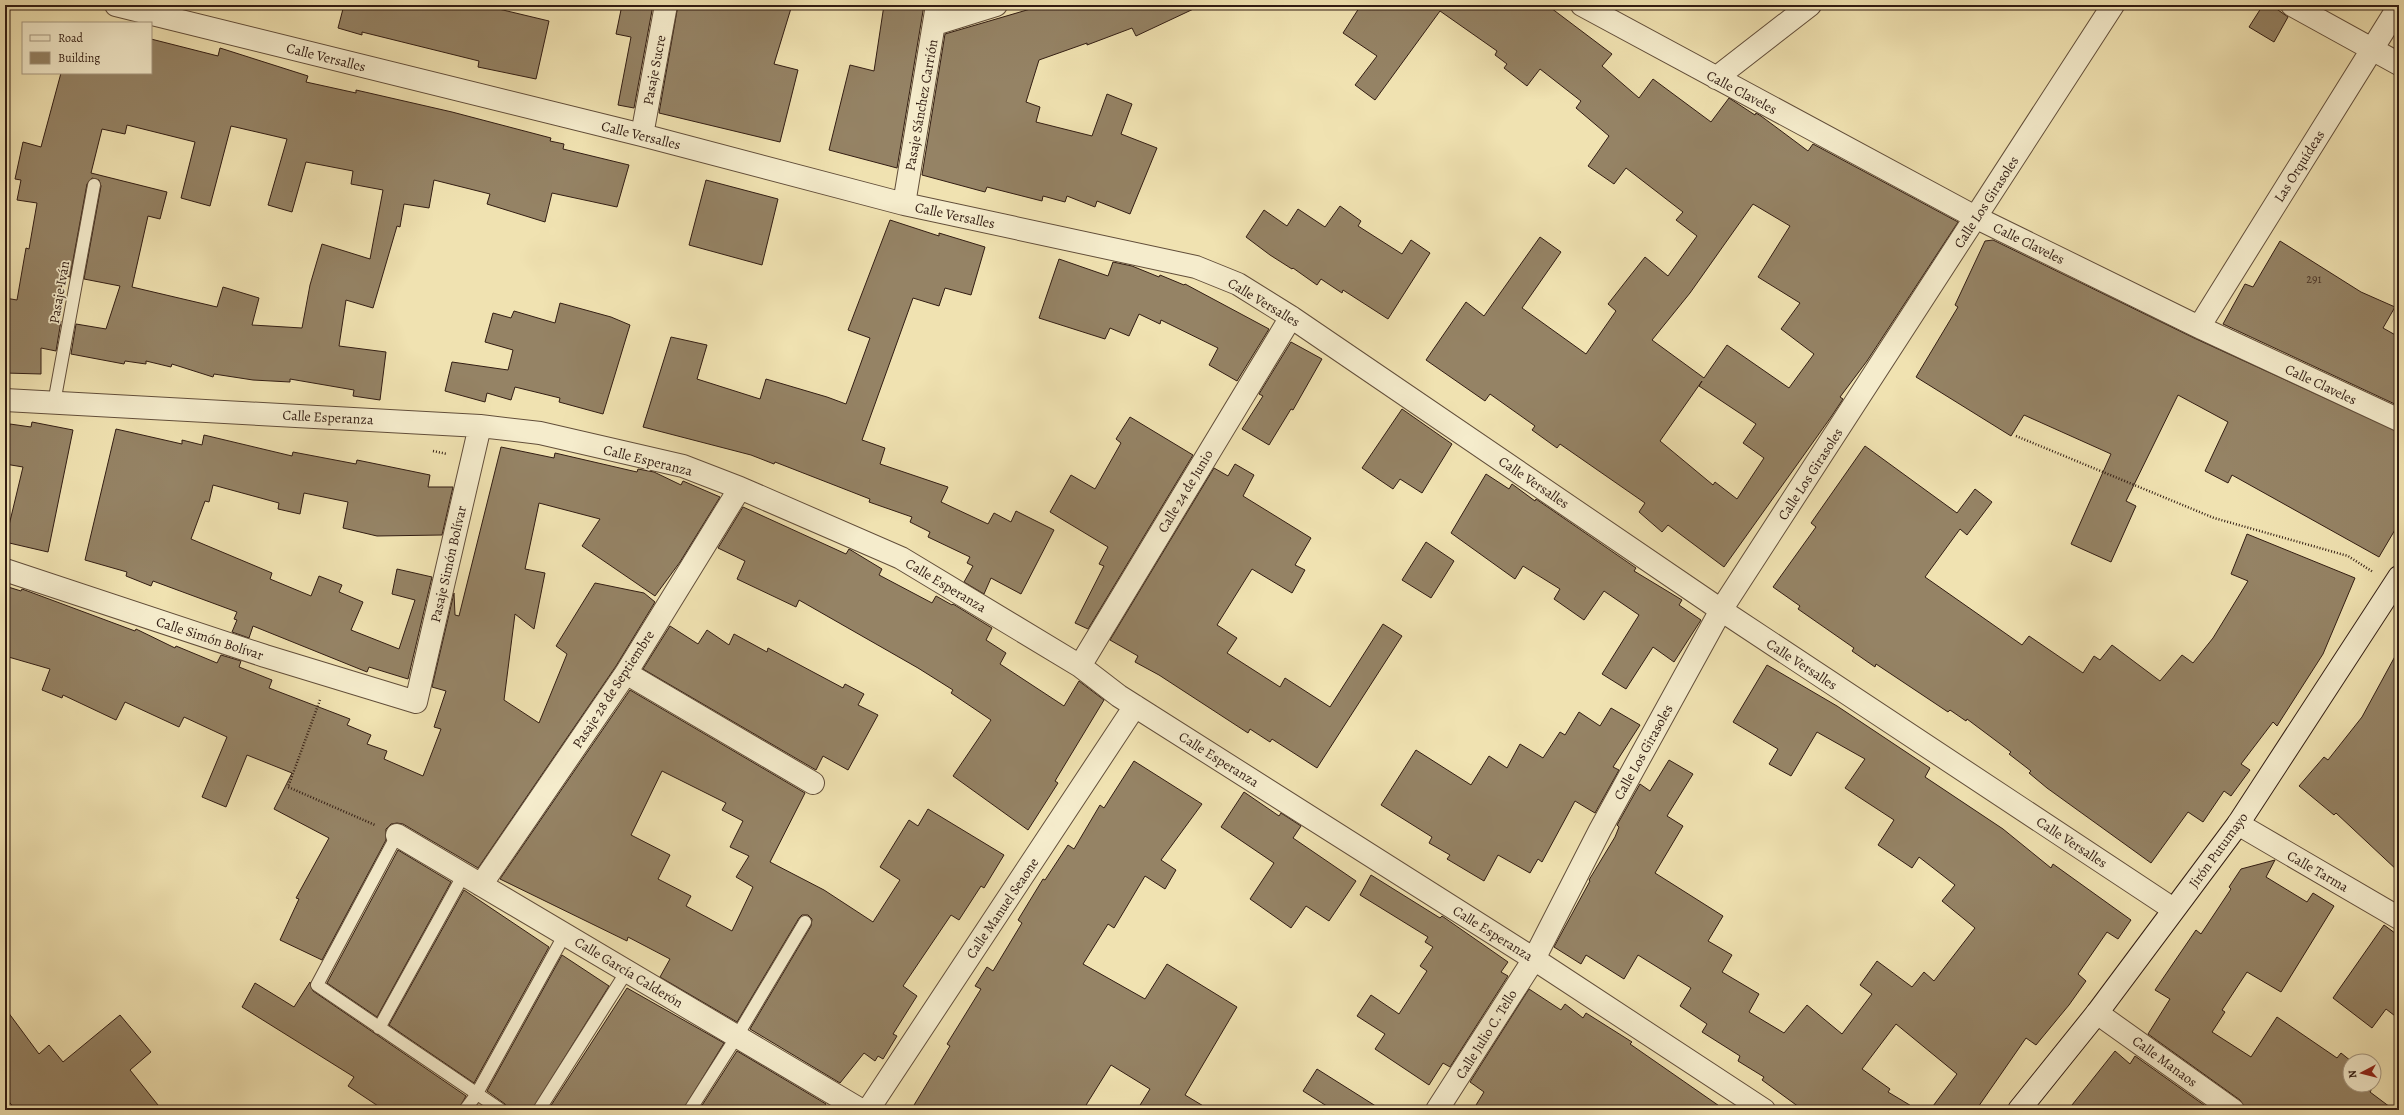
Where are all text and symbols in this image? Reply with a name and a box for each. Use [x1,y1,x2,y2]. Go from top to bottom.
legend [22,22,152,74]
text: Road [58,30,84,46]
street label: Pasaje Sucre [638,33,671,107]
street label: Pasaje Sánchez Carrión [901,37,942,172]
street label: Calle Versalles [284,38,368,77]
text: Building [58,50,100,66]
street label: Calle Claveles [1703,66,1780,119]
street label: Calle Versalles [599,116,683,155]
street label: Las Orquídeas [2270,127,2329,206]
street label: Calle Los Girasoles [1950,153,2023,252]
street label: Calle Versalles [913,198,997,233]
street label: Calle Claveles [1990,218,2068,269]
street label: Pasaje Iván [45,259,74,325]
house number: 291 [2306,271,2322,287]
street label: Calle Versalles [1224,273,1303,331]
street label: Calle Claveles [2282,360,2360,409]
street label: Calle Esperanza [282,406,374,429]
street label: Calle Los Girasoles [1774,425,1847,524]
street label: Calle Esperanza [601,440,695,481]
street label: Calle 24 de Junio [1153,446,1218,536]
street label: Calle Versalles [1495,452,1573,513]
street label: Pasaje Simón Bolívar [426,503,471,624]
street label: Calle Esperanza [902,554,990,617]
street label: Calle Simón Bolívar [154,612,267,665]
street label: Pasaje 28 de Septiembre [568,627,659,752]
street label: Calle Versalles [1763,634,1841,694]
street label: Calle Los Girasoles [1609,701,1678,803]
street label: Calle Esperanza [1175,727,1263,792]
street label: Jirón Putumayo [2184,809,2252,892]
street label: Calle Versalles [2033,812,2111,872]
street label: Calle Tarma [2283,846,2352,897]
street label: Calle Manuel Seaone [962,854,1043,962]
street label: Calle Esperanza [1449,901,1537,966]
street label: Calle García Calderón [571,932,687,1013]
street label: Calle Julio C. Tello [1451,986,1522,1083]
street label: Calle Manaos [2128,1031,2201,1091]
north arrow [2342,1053,2382,1093]
text: N [2345,1069,2361,1079]

